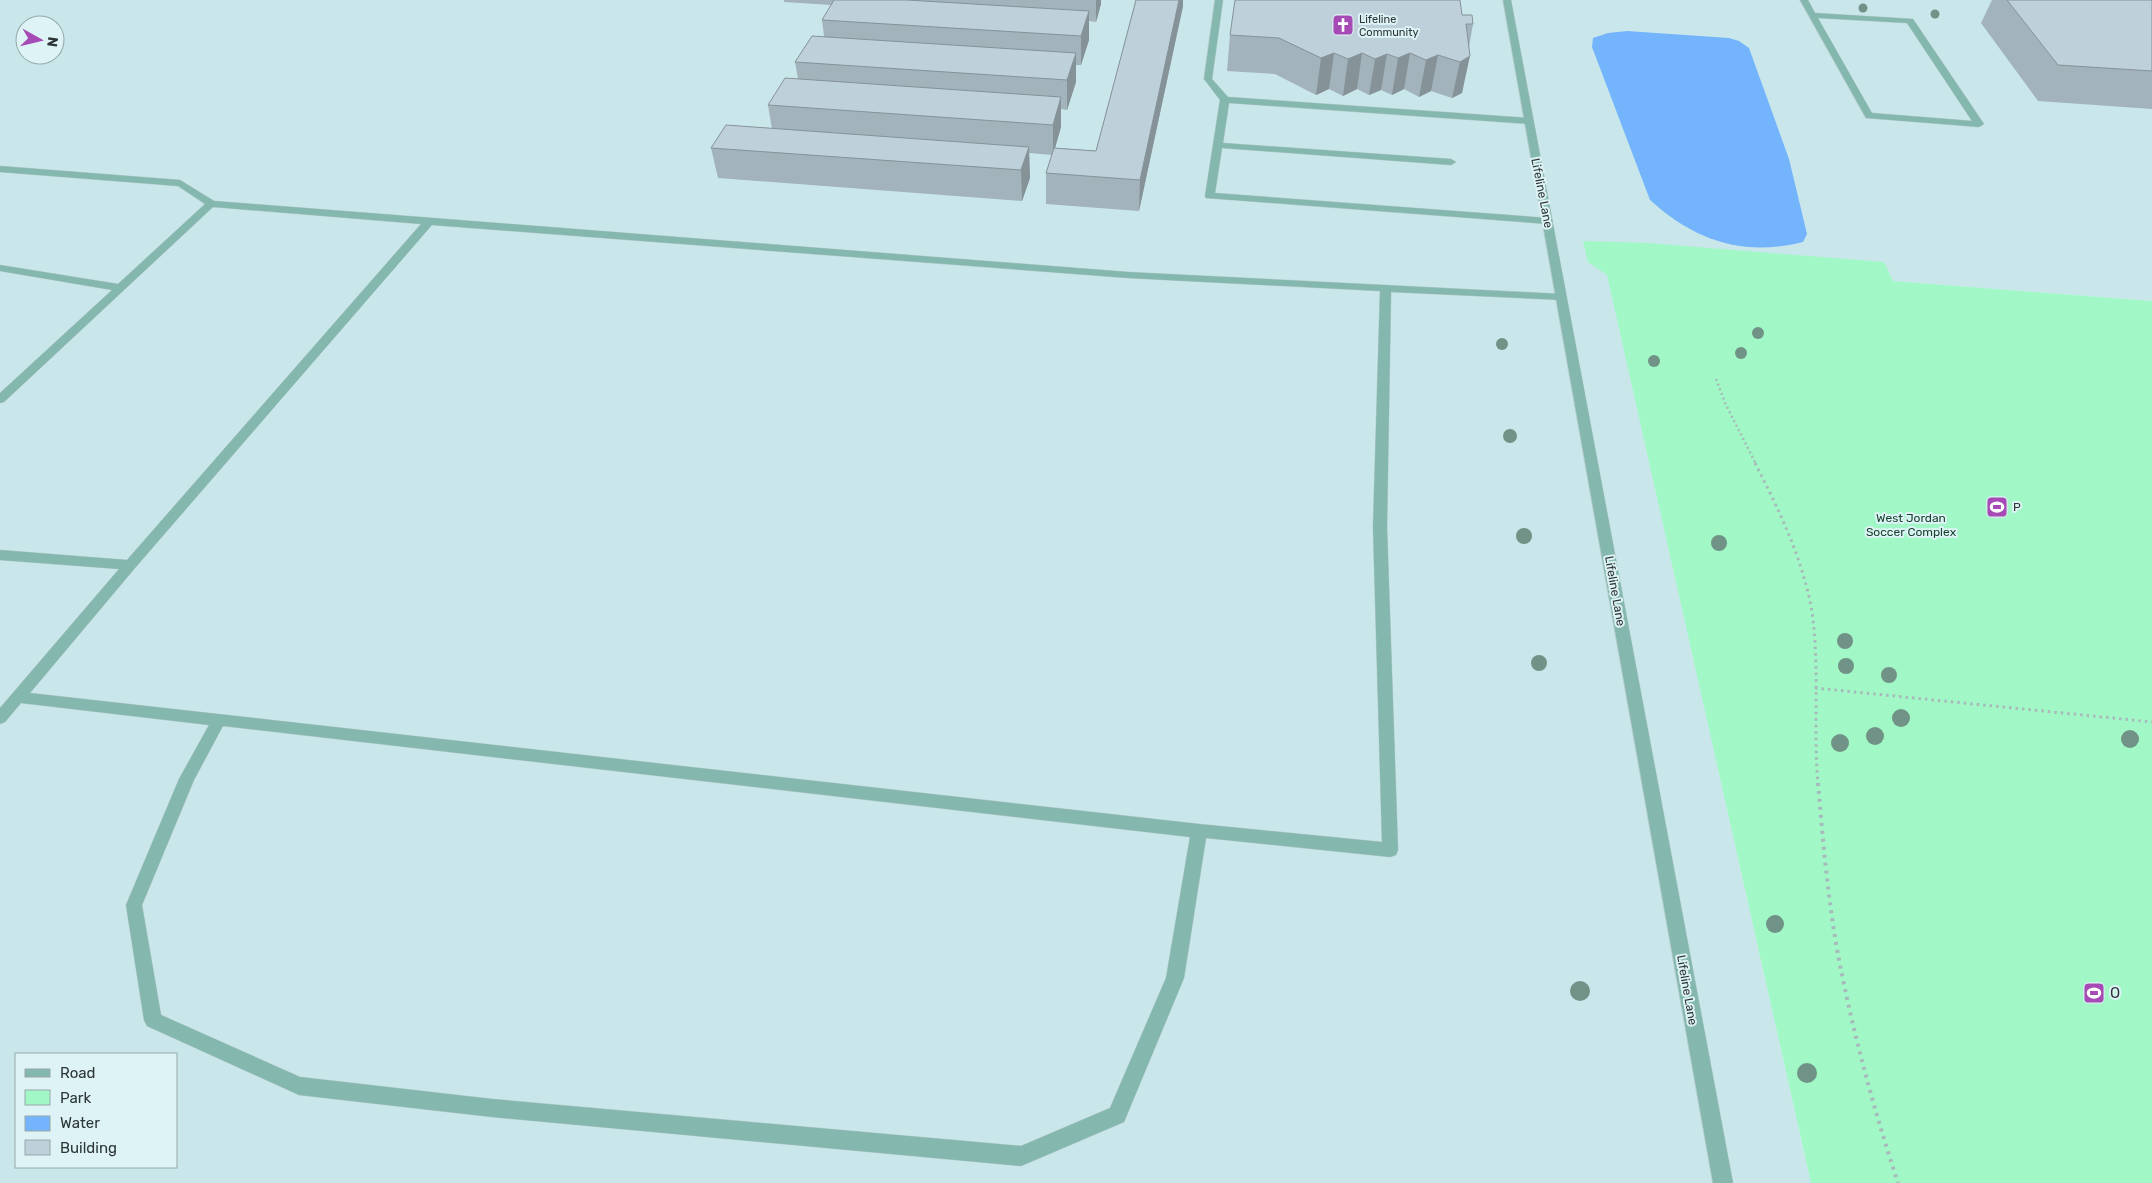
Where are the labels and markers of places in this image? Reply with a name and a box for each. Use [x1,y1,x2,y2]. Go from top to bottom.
church icon: Lifeline Community [1331,13,1355,37]
place label: Lifeline Community [1359,13,1419,39]
sports icon: P [1985,495,2009,519]
place label: P [2013,500,2021,514]
sports icon: O [2082,981,2106,1005]
place label: O [2110,984,2120,1002]

